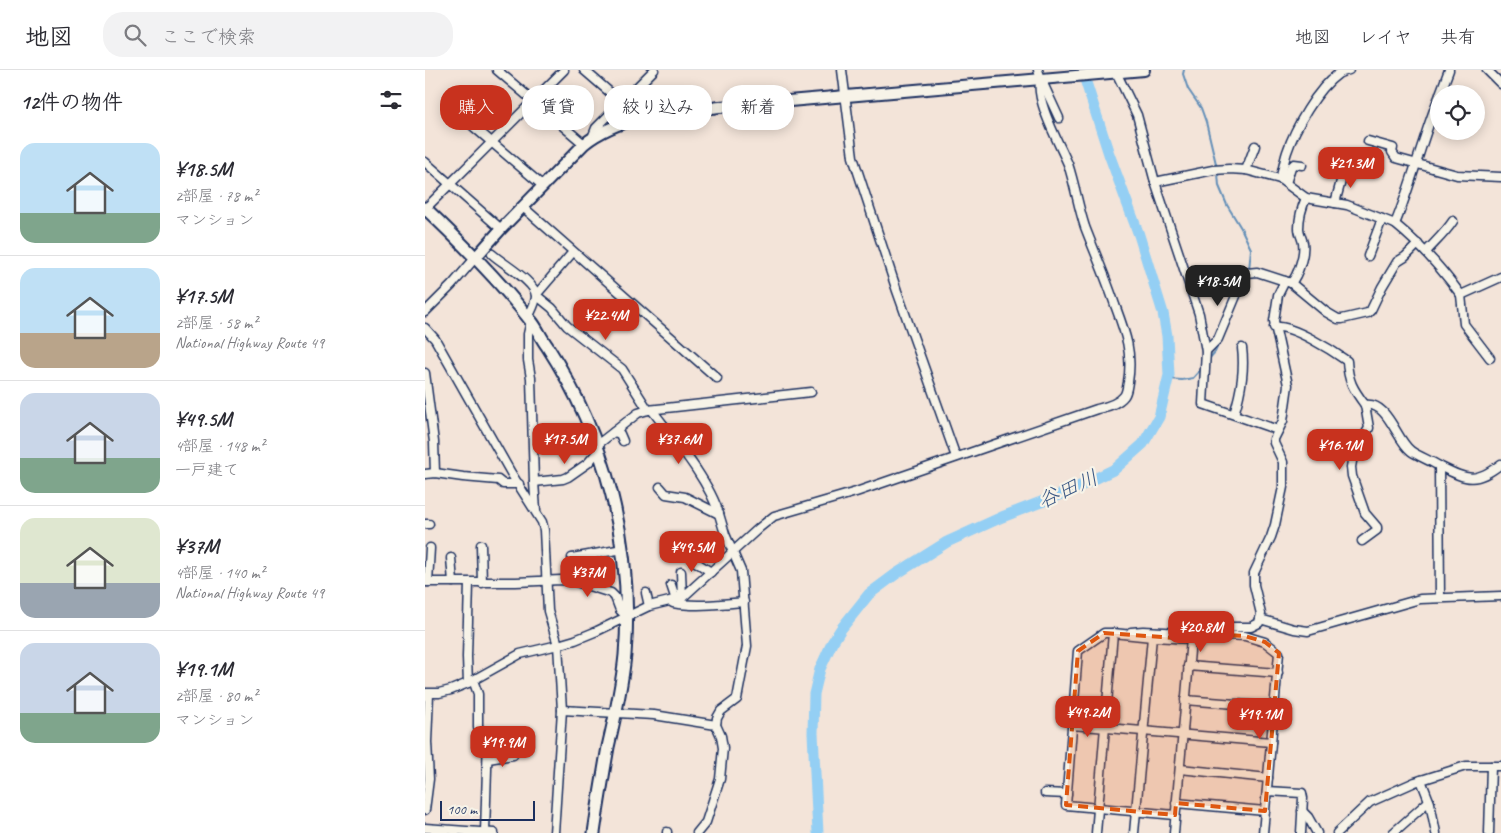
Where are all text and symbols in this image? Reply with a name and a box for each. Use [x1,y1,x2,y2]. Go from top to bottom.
search box [103,12,453,57]
icon: search [121,21,149,49]
text: 地図 [25,22,73,52]
text: ここで検索 [161,25,256,49]
text: 地図 [1295,26,1331,48]
text: レイヤ [1359,26,1412,48]
text: 共有 [1440,26,1476,48]
chip: 購入 [440,85,512,130]
chip: 賃貸 [522,85,594,130]
chip: 絞り込み [604,85,712,130]
chip: 新着 [722,85,794,130]
map controls [1430,85,1485,140]
button: locate [1430,85,1485,140]
icon: filters [377,86,405,114]
text: 12件の物件 [20,89,123,115]
pin: ¥21.3M [1310,146,1392,189]
text: ¥21.3M [1329,153,1373,173]
text: ¥18.5M [175,156,232,182]
icon: home [60,163,120,223]
text: 2部屋 · 78 m² [175,186,257,206]
text: マンション [175,210,254,230]
pin: ¥18.5M [1177,264,1259,307]
text: ¥18.5M [1196,271,1240,291]
text: ¥17.5M [175,283,232,309]
icon: home [60,288,120,348]
pin: ¥22.4M [565,298,647,341]
text: ¥22.4M [584,305,628,325]
text: 2部屋 · 58 m² [175,313,257,333]
text: National Highway Route 49 [175,333,324,353]
text: ¥49.5M [175,406,232,432]
icon: home [60,413,120,473]
pin: ¥17.5M [524,422,606,465]
pin: ¥37.6M [638,422,720,465]
pin: ¥16.1M [1299,428,1381,471]
text: ¥17.5M [543,429,587,449]
text: ¥37.6M [657,429,701,449]
text: ¥16.1M [1318,435,1362,455]
text: 4部屋 · 148 m² [175,436,265,456]
text: 一戸建て [175,460,239,480]
water label: 谷田川 [1034,464,1102,514]
pin: ¥49.5M [651,530,733,573]
text: ¥37M [175,533,219,559]
text: ¥49.5M [670,537,714,557]
icon: home [60,538,120,598]
pin: ¥37M [558,556,618,598]
text: ¥37M [571,562,605,582]
text: 4部屋 · 140 m² [175,563,265,583]
text: National Highway Route 49 [175,583,324,603]
pin: ¥20.8M [1160,610,1242,653]
text: ¥20.8M [1179,617,1223,637]
text: ¥19.1M [175,656,232,682]
icon: home [60,663,120,723]
text: 2部屋 · 80 m² [175,686,257,706]
pin: ¥49.2M [1047,696,1129,738]
pin: ¥19.1M [1219,698,1301,740]
text: ¥49.2M [1066,702,1110,722]
text: ¥19.1M [1238,704,1282,724]
text: マンション [175,710,254,730]
pin: ¥19.9M [462,726,544,768]
text: ¥19.9M [481,732,525,752]
scale bar [440,798,535,821]
text: 100 m [447,801,477,818]

